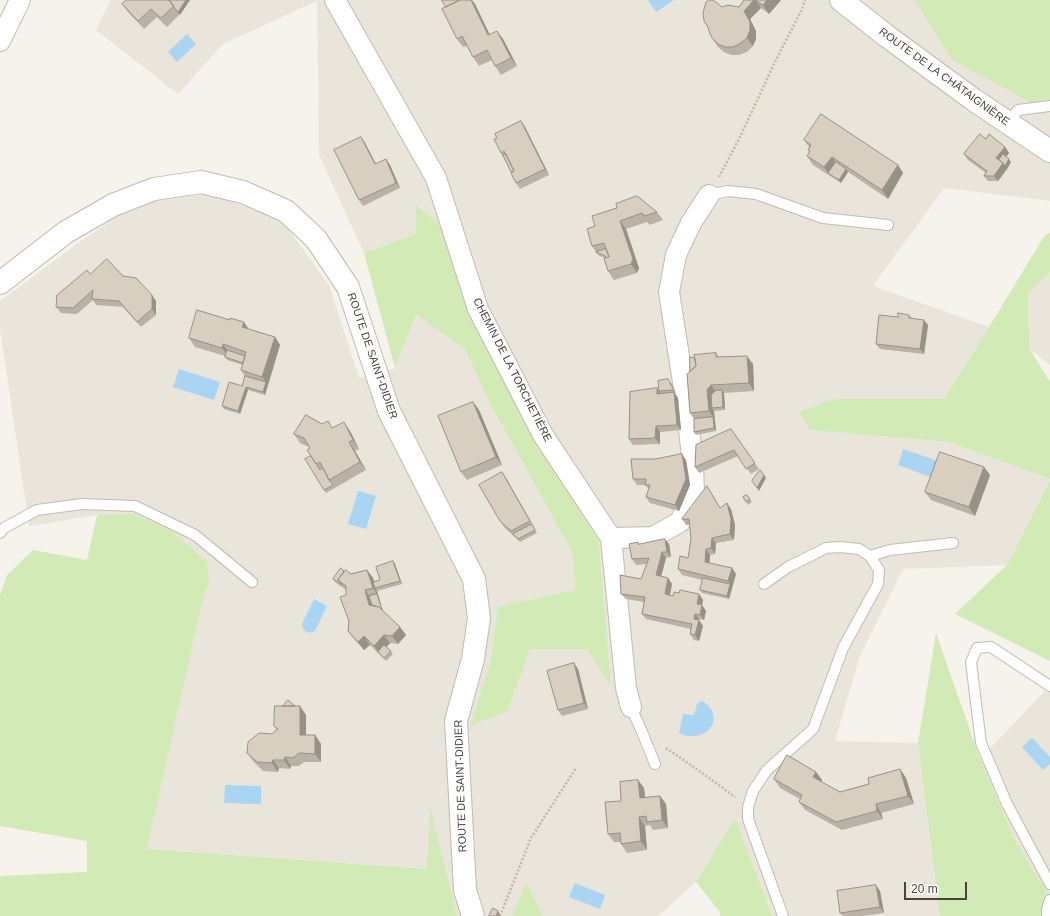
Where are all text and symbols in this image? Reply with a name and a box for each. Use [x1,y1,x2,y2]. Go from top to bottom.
street label: ROUTE DE LA CHÂTAIGNIÈRE [876,25,1012,129]
street label: ROUTE DE SAINT-DIDIER [344,291,400,421]
street label: CHEMIN DE LA TORCHETIÈRE [470,296,554,444]
street label: ROUTE DE SAINT-DIDIER [452,719,470,853]
scale bar [906,874,969,900]
text: 20 m [911,882,938,896]

